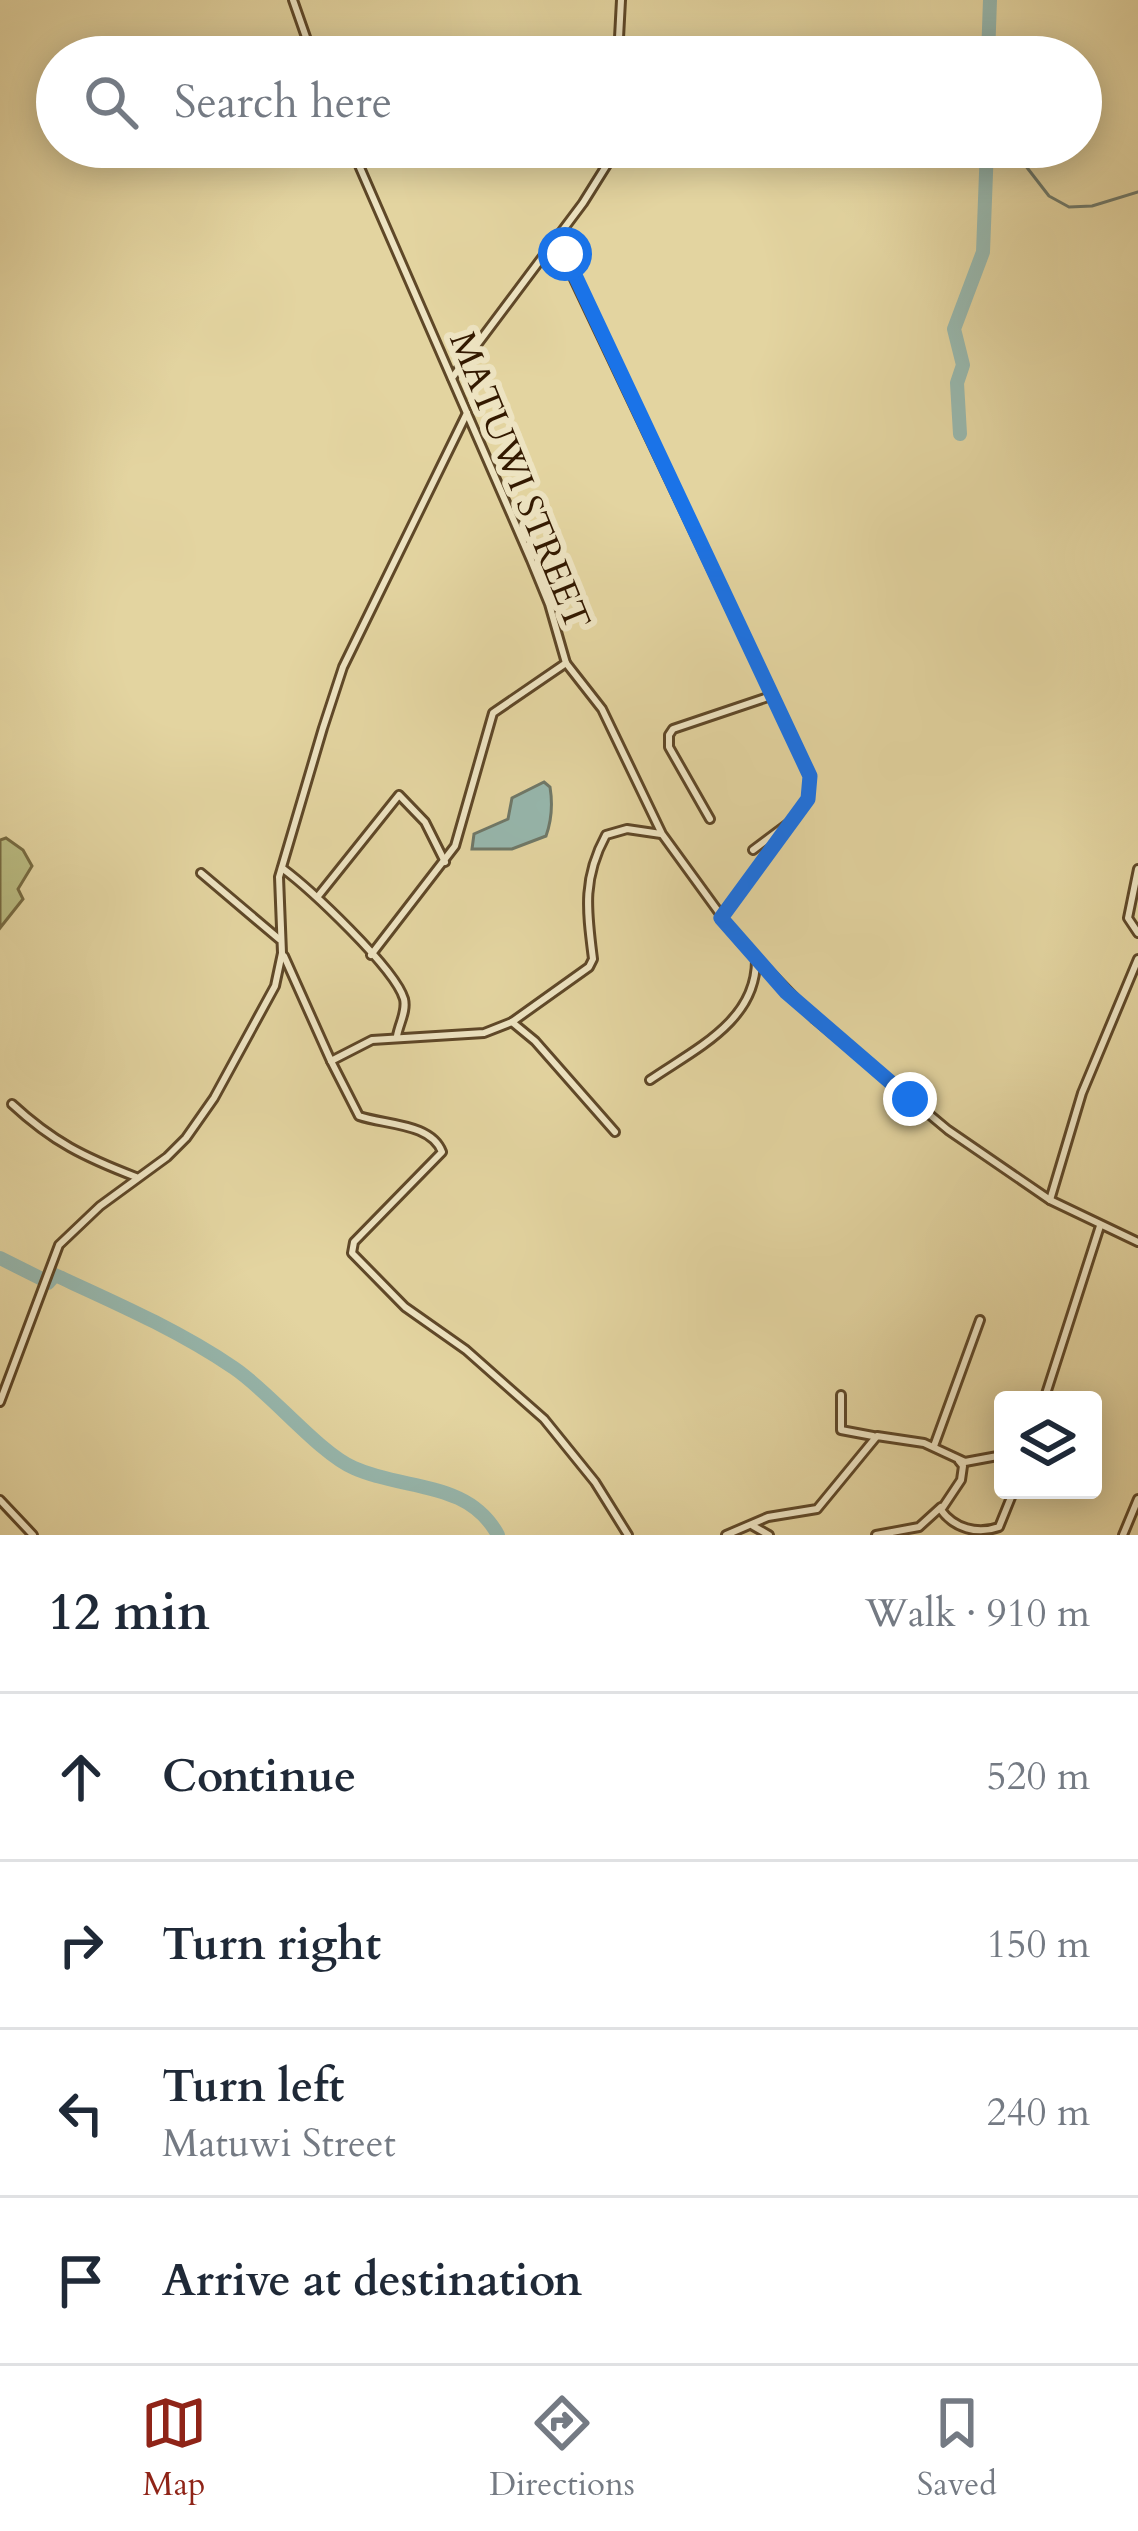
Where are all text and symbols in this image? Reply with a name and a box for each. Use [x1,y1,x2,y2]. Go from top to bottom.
search box [36,36,1102,168]
icon: search [78,69,144,135]
text: Search here [174,72,392,133]
route start [538,227,592,281]
street label: MATUWI STREET [437,324,602,637]
route end [883,1072,937,1126]
map controls [994,1391,1102,1499]
button: layers [994,1391,1102,1499]
text: 12 min [48,1578,210,1648]
text: Walk · 910 m [865,1587,1090,1640]
icon: ahead [48,1744,114,1810]
text: Continue [162,1746,356,1807]
text: 520 m [987,1750,1090,1803]
icon: right [48,1912,114,1978]
text: Turn right [162,1914,381,1975]
text: 150 m [987,1918,1090,1971]
text: Turn left [162,2056,344,2117]
icon: left [48,2080,114,2146]
text: 240 m [987,2086,1090,2139]
text: Matuwi Street [162,2117,396,2170]
icon: arrive [48,2248,114,2314]
text: Arrive at destination [162,2250,582,2311]
tab: Map [141,2390,207,2507]
tab: Directions [489,2390,635,2507]
tab: Saved [917,2390,997,2507]

